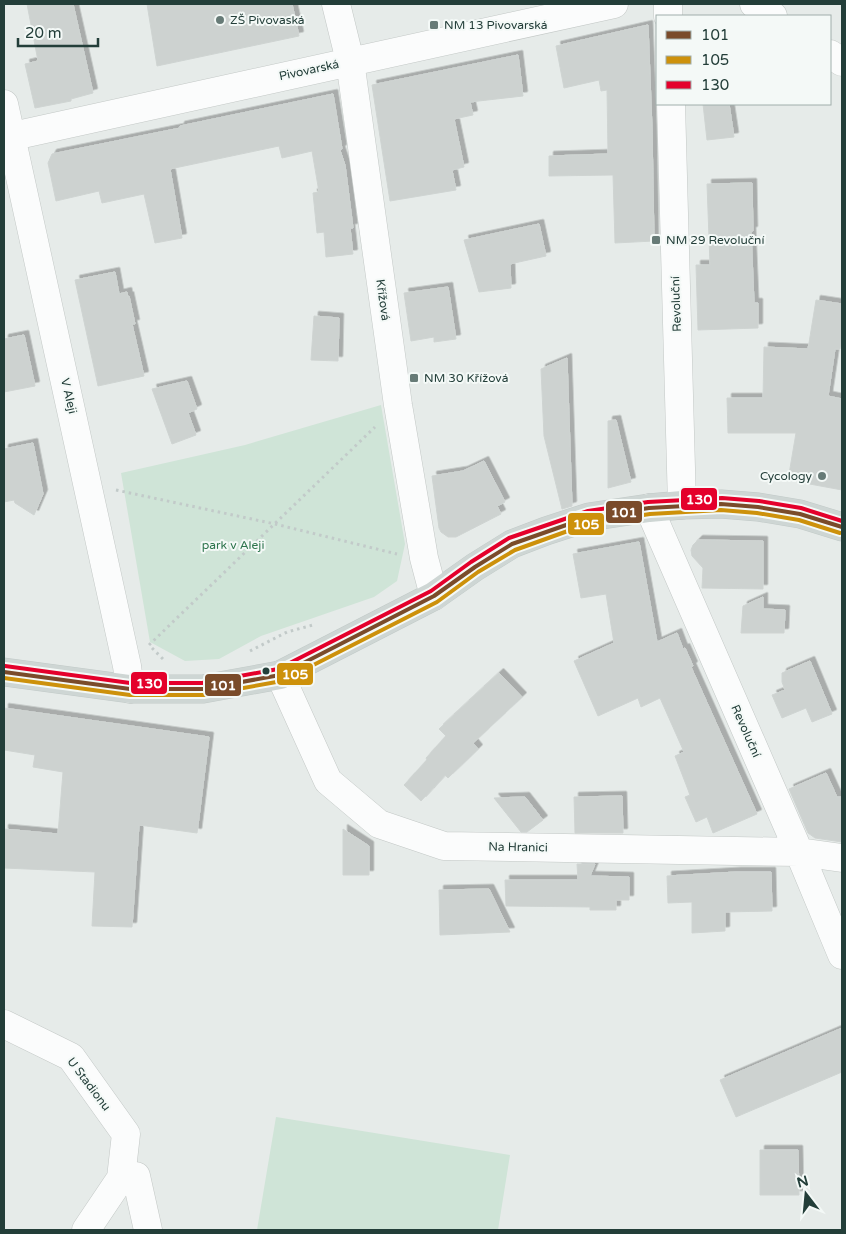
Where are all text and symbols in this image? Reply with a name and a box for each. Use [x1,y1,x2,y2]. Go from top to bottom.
place label: ZŠ Pivovaská [230,13,305,27]
marker: ZŠ Pivovaská [214,14,226,26]
scale bar [18,15,98,47]
legend [656,15,831,105]
place label: NM 13 Pivovarská [444,18,548,32]
marker: NM 13 Pivovarská [428,19,440,31]
text: 20 m [25,24,62,42]
text: 101 [701,26,729,44]
text: 105 [701,51,729,69]
street label: Pivovarská [278,57,340,83]
text: 130 [701,76,729,94]
place label: NM 29 Revoluční [666,233,764,247]
marker: NM 29 Revoluční [650,234,662,246]
street label: Revoluční [668,276,684,332]
street label: Křížová [373,278,393,322]
place label: NM 30 Křížová [424,371,508,385]
marker: NM 30 Křížová [408,372,420,384]
street label: V Aleji [58,377,80,415]
place label: Cycology [760,469,813,483]
marker: Cycology [816,470,828,482]
line badge: 130 [680,487,718,511]
text: 130 [686,491,712,508]
line badge: 101 [605,500,643,524]
text: 101 [611,504,637,521]
line badge: 105 [567,512,605,536]
text: 105 [573,516,599,533]
park label: park v Aleji [202,538,264,552]
line badge: 105 [276,662,314,686]
unlabelled marker [261,666,271,676]
text: 105 [282,666,308,683]
line badge: 130 [130,671,168,695]
line badge: 101 [204,673,242,697]
text: 130 [136,675,162,692]
text: 101 [210,677,236,694]
street label: Revoluční [728,703,764,759]
street label: Na Hranici [488,839,548,855]
street label: U Stadionu [64,1055,114,1113]
north arrow [781,1169,831,1219]
text: N [795,1172,810,1192]

